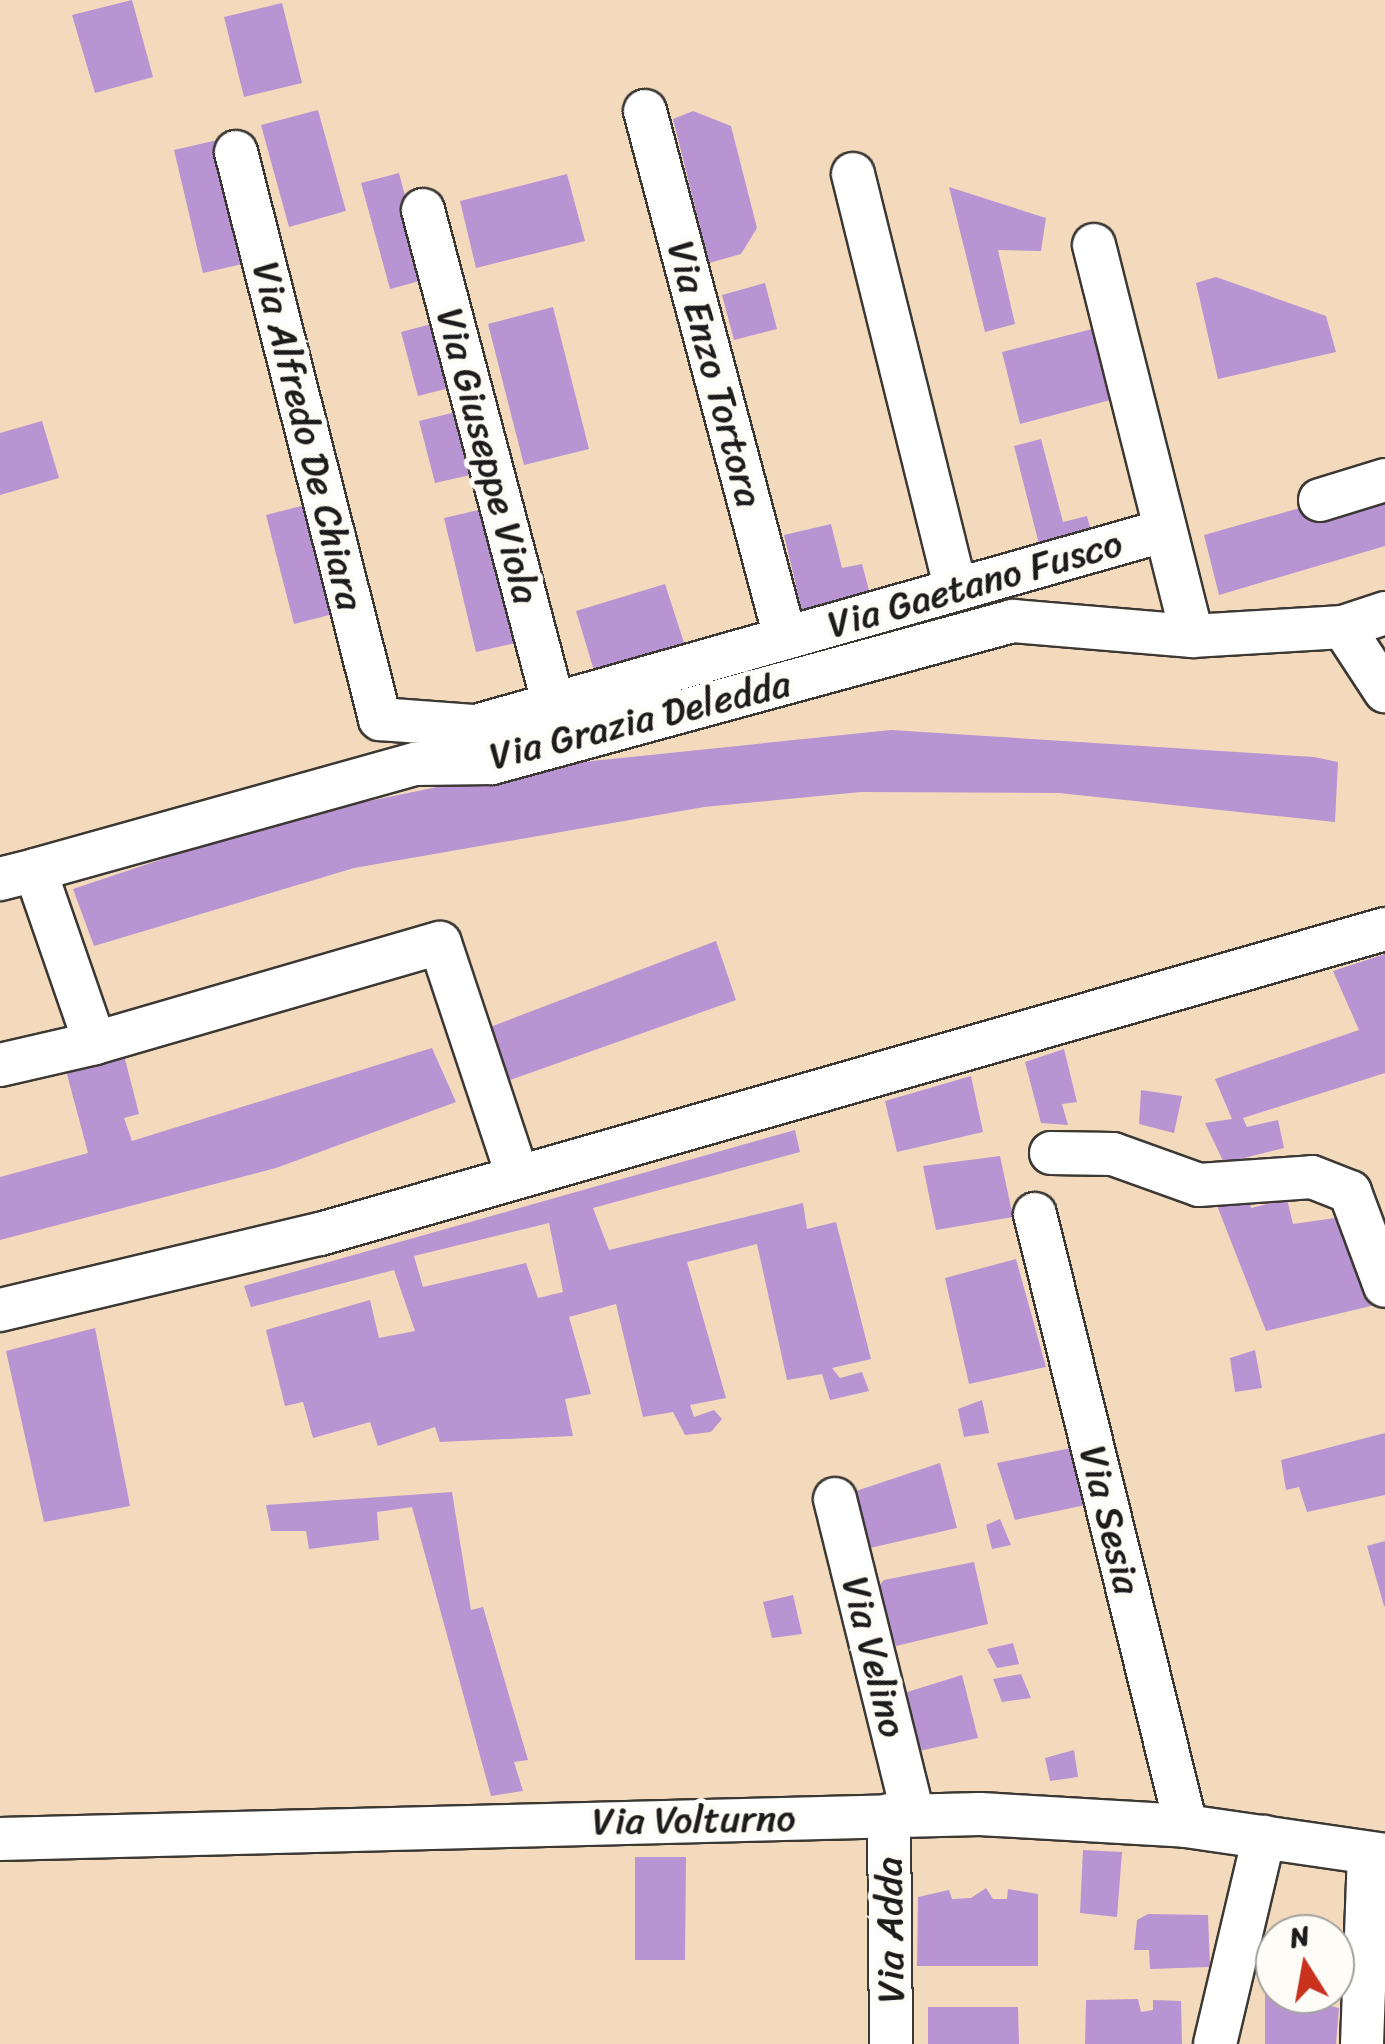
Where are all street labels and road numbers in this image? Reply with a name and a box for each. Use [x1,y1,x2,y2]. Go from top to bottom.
street label: Via Enzo Tortora [658,236,772,512]
street label: Via Alfredo De Chiara [243,257,373,615]
street label: Via Giuseppe Viola [427,303,549,609]
street label: Via Gaetano Fusco [821,520,1129,648]
street label: Via Grazia Deledda [484,660,796,780]
street label: Via Sesia [1069,1441,1151,1599]
street label: Via Velino [832,1573,916,1741]
street label: Via Volturno [592,1795,796,1845]
street label: Via Adda [866,1857,914,2003]

